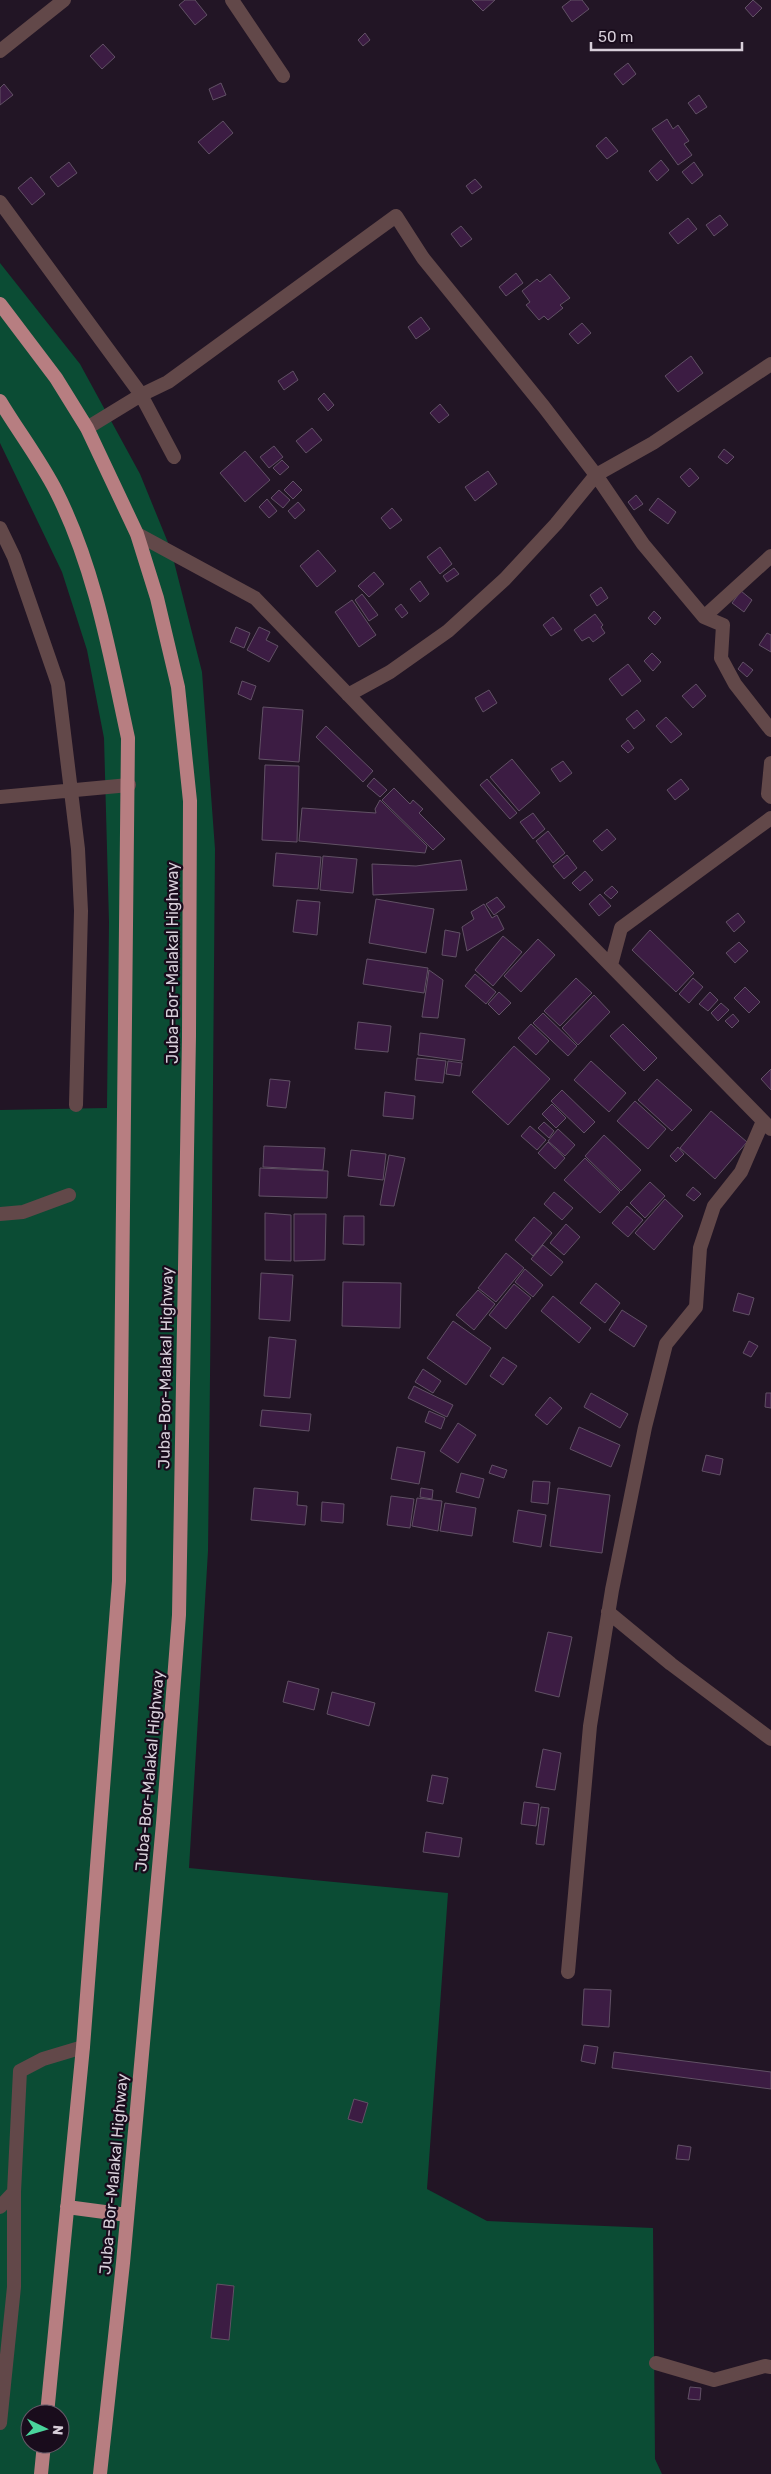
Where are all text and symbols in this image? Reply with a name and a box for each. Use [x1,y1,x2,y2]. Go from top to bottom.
scale bar [591,20,742,52]
text: 50 m [598,28,633,46]
street label: Juba-Bor-Malakal Highway [163,862,182,1064]
street label: Juba-Bor-Malakal Highway [154,1267,177,1469]
street label: Juba-Bor-Malakal Highway [131,1669,168,1873]
street label: Juba-Bor-Malakal Highway [95,2072,132,2276]
north arrow [20,2404,70,2454]
text: N [49,2424,66,2436]

